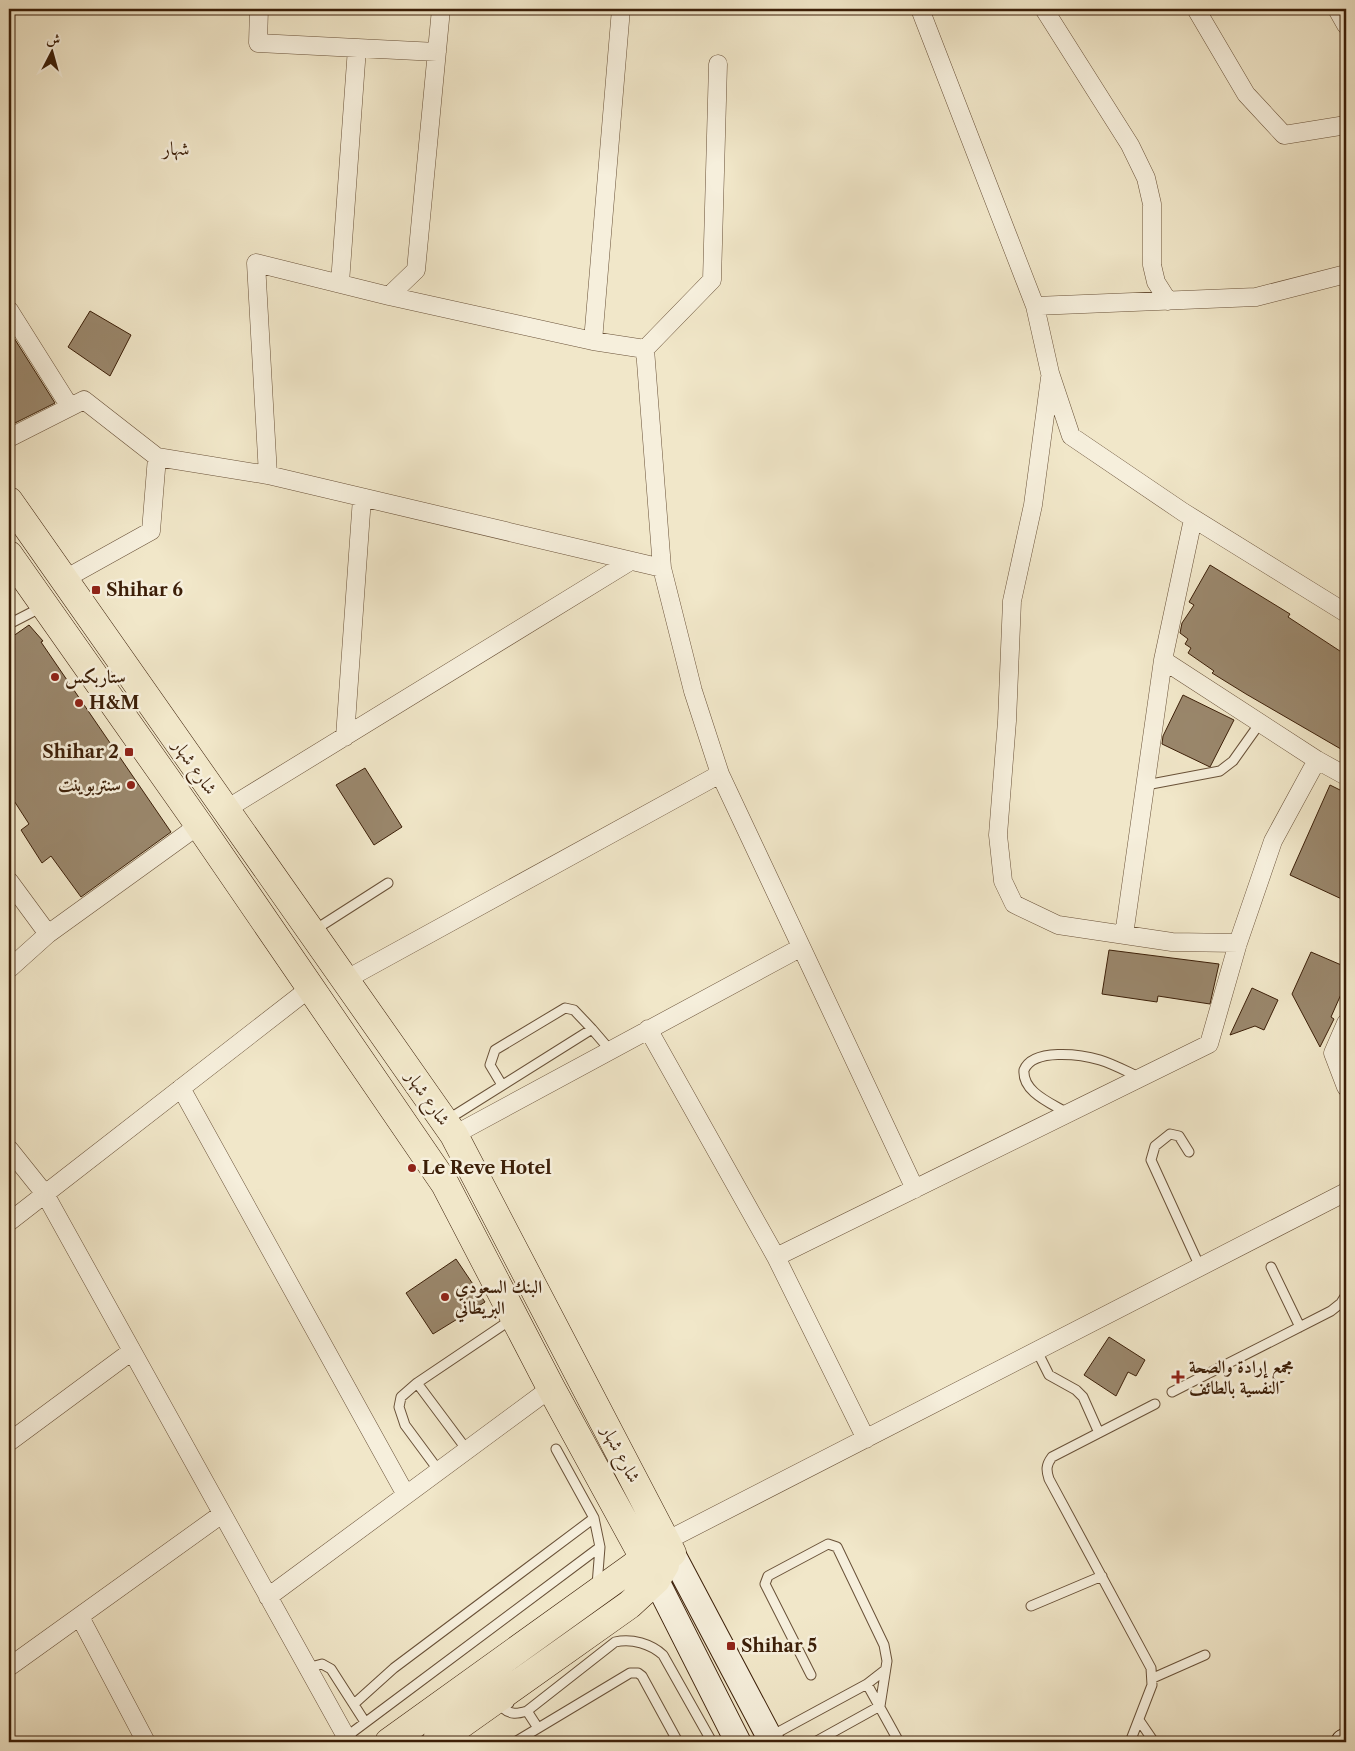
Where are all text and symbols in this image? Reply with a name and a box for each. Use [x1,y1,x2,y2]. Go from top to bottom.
north arrow [28,28,78,78]
text: ش [46,29,61,49]
district label: شهار [160,137,190,161]
place label: Shihar 6 [106,579,183,601]
marker: Shihar 6 [90,584,102,596]
place label: ستاربكس [65,666,126,689]
marker: ستاربكس [49,671,61,683]
place label: H&M [89,692,139,714]
marker: H&M [73,697,85,709]
street label: شارع شهار [164,734,222,801]
place label: Shihar 2 [42,741,119,763]
marker: Shihar 2 [123,746,135,758]
place label: سنتربوينت [58,774,121,796]
marker: سنتربوينت [125,779,137,791]
street label: شارع شهار [397,1065,455,1132]
place label: Le Reve Hotel [422,1157,552,1179]
marker: Le Reve Hotel [406,1162,418,1174]
place label: البنك السعودي البريطاني [454,1276,542,1323]
marker: البنك السعودي البريطاني [439,1291,451,1303]
place label: مجمع إرادة والصحة النفسية بالطائف [1189,1356,1293,1399]
marker: مجمع إرادة والصحة النفسية بالطائف [1171,1370,1185,1384]
street label: شارع شهار [592,1420,645,1488]
place label: Shihar 5 [741,1635,817,1657]
marker: Shihar 5 [725,1640,737,1652]

